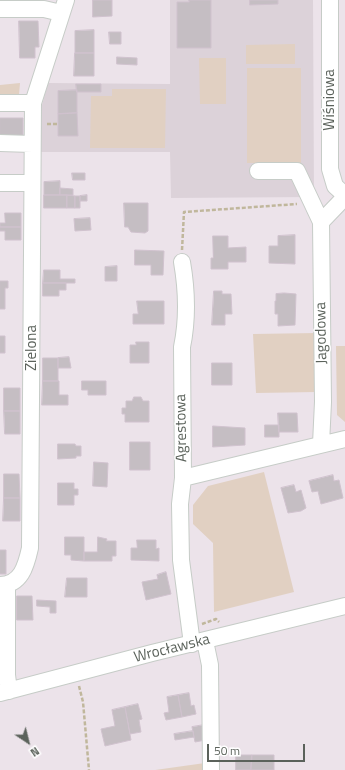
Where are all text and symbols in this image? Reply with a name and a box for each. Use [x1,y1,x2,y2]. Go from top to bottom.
street label: Wiśniowa [321,69,339,131]
street label: Jagodowa [312,302,332,364]
street label: Zielona [23,325,41,371]
street label: Agrestowa [172,394,192,462]
street label: Wrocławska [132,631,212,667]
north arrow [8,722,48,762]
scale bar [209,736,307,762]
text: 50 m [214,741,240,760]
text: N [27,743,43,761]

